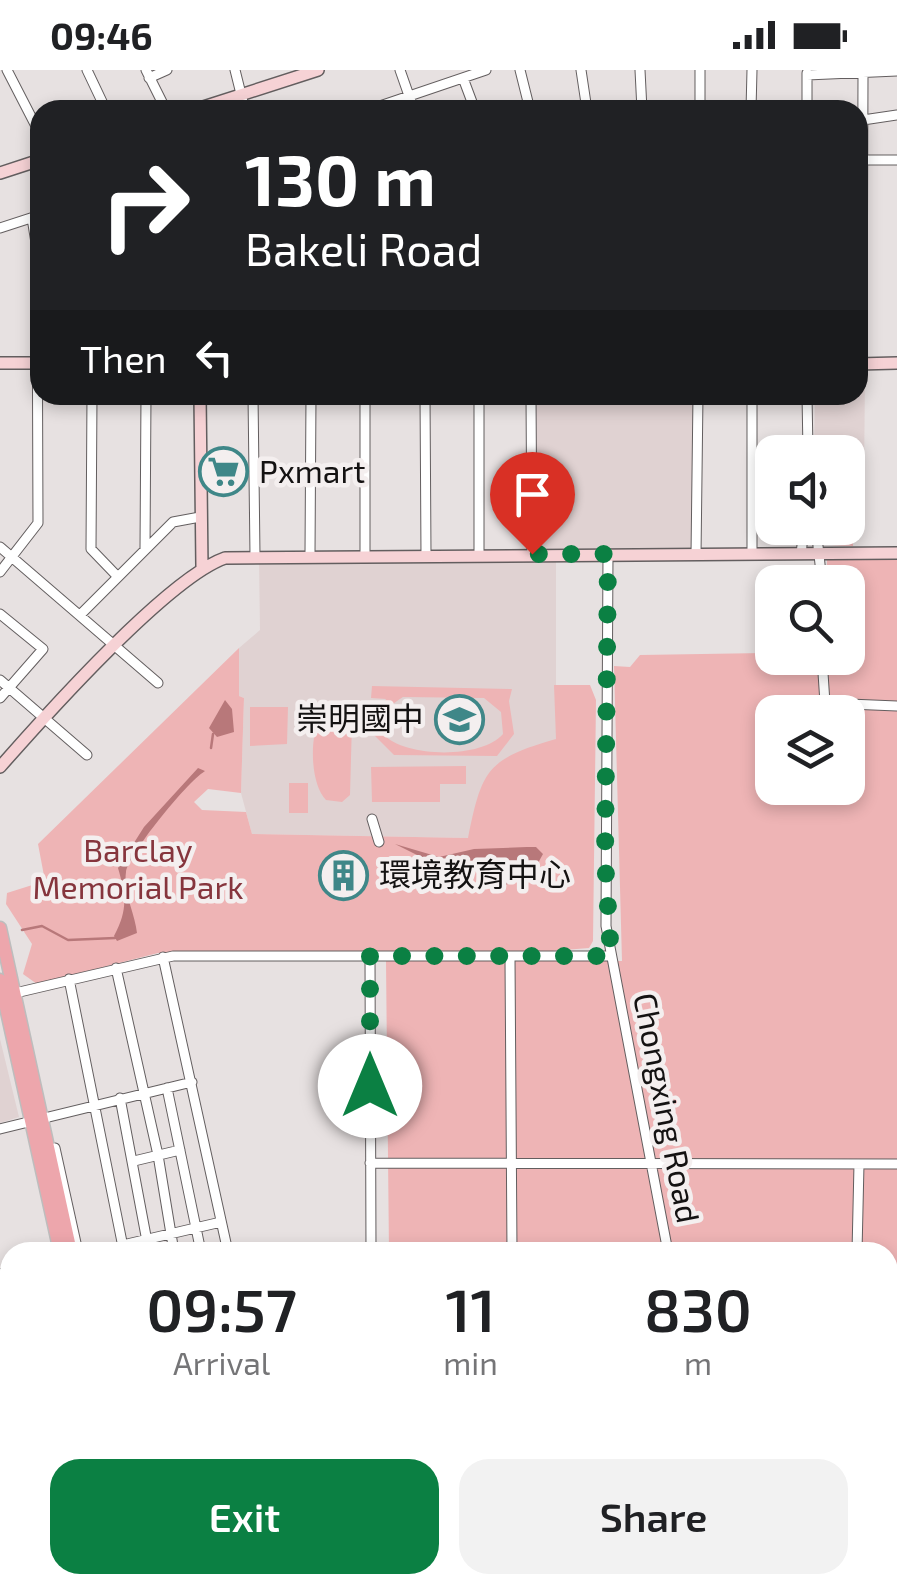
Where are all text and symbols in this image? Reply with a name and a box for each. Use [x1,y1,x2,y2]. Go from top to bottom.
text: 09:46 [50,12,153,58]
text: 130 m [245,136,436,220]
icon: right [80,140,210,270]
text: Bakeli Road [245,221,482,275]
icon: left [187,330,242,385]
text: Then [80,335,167,381]
map controls [755,435,865,805]
button: sound [755,435,865,545]
supermarket icon: Pxmart [198,446,250,498]
place label: Pxmart [259,451,365,489]
pin [490,452,575,555]
icon: arrive [505,467,560,522]
button: search [755,565,865,675]
school or university icon: 崇明國中 [433,693,485,745]
button: layers [755,695,865,805]
place label: 崇明國中 [296,698,424,736]
park label: Barclay Memorial Park [32,830,244,905]
building icon: 環境教育中心 [318,849,370,901]
place label: 環境教育中心 [379,854,571,892]
street label: Chongxing Road [627,989,709,1226]
position arrow [318,1034,422,1138]
text: 09:57 [146,1272,297,1344]
text: 11 [445,1272,496,1344]
text: 830 [644,1272,752,1344]
text: Arrival [173,1343,270,1381]
text: min [443,1343,498,1381]
text: m [684,1343,712,1381]
button: Exit [50,1459,439,1574]
button: Share [459,1459,848,1574]

